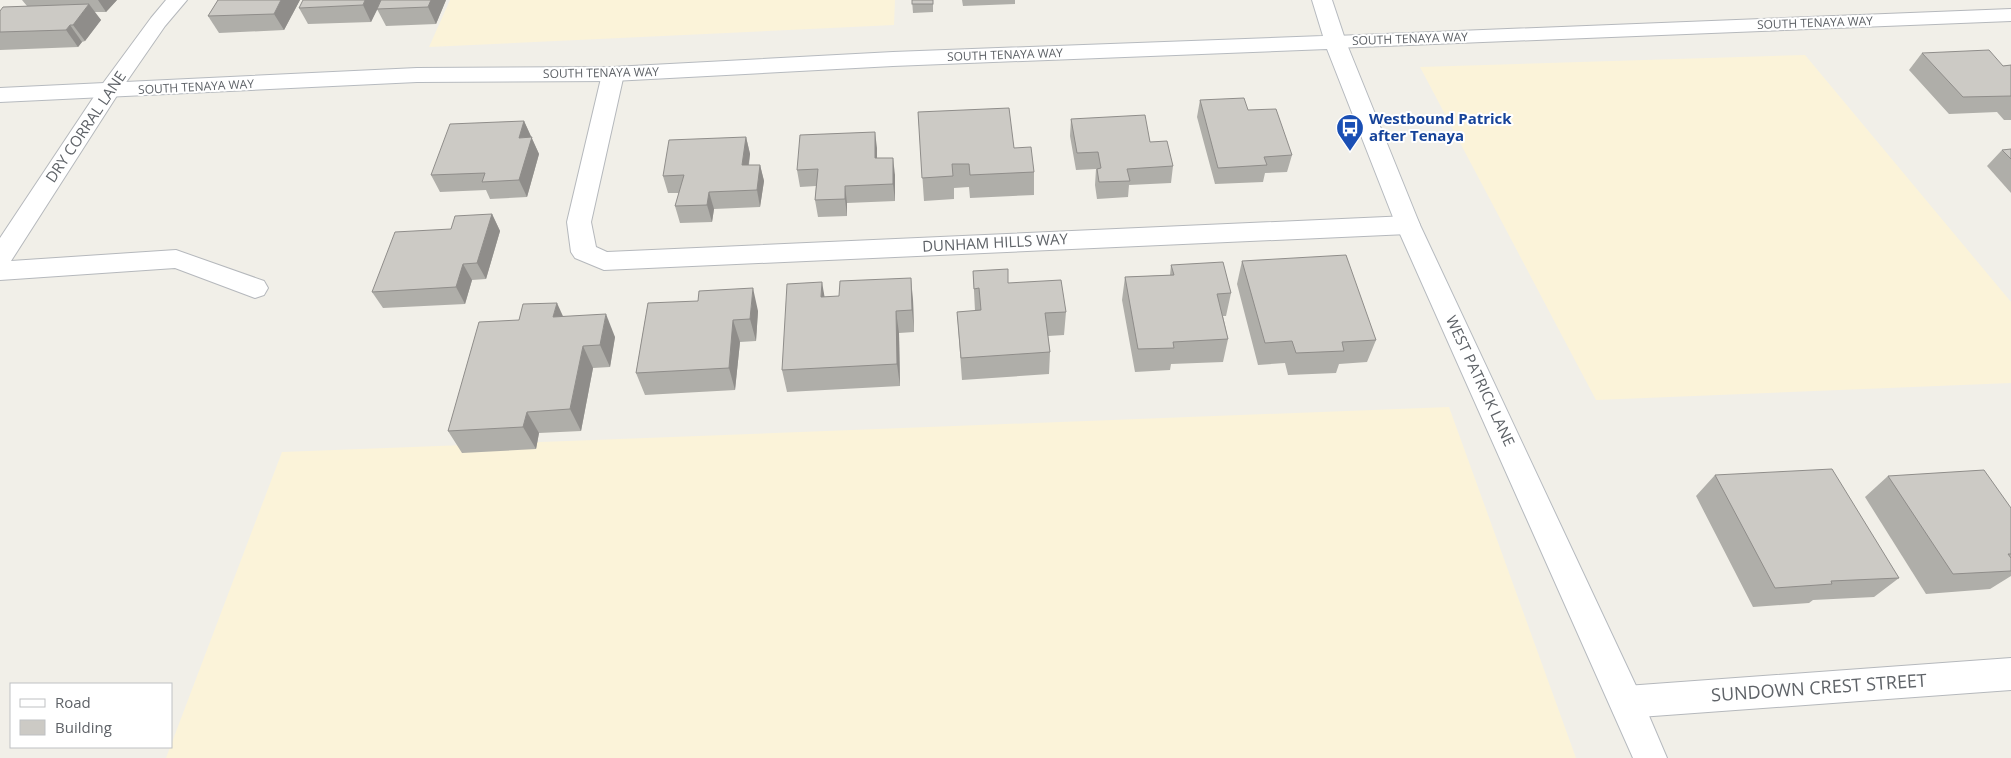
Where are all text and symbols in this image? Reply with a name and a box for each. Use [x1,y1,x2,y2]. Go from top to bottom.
street label: SOUTH TENAYA WAY [1757,12,1873,33]
street label: SOUTH TENAYA WAY [1352,28,1468,49]
street label: SOUTH TENAYA WAY [947,44,1063,65]
street label: SOUTH TENAYA WAY [543,63,659,82]
street label: DRY CORRAL LANE [40,67,130,186]
street label: SOUTH TENAYA WAY [138,75,255,98]
place label: Westbound Patrick after Tenaya [1369,108,1512,145]
bus stop icon: Westbound Patrick after Tenaya [1335,113,1365,152]
street label: DUNHAM HILLS WAY [922,228,1069,256]
street label: WEST PATRICK LANE [1442,312,1520,449]
street label: SUNDOWN CREST STREET [1710,667,1928,707]
legend [10,683,172,748]
text: Road [55,692,91,712]
text: Building [55,717,112,737]

